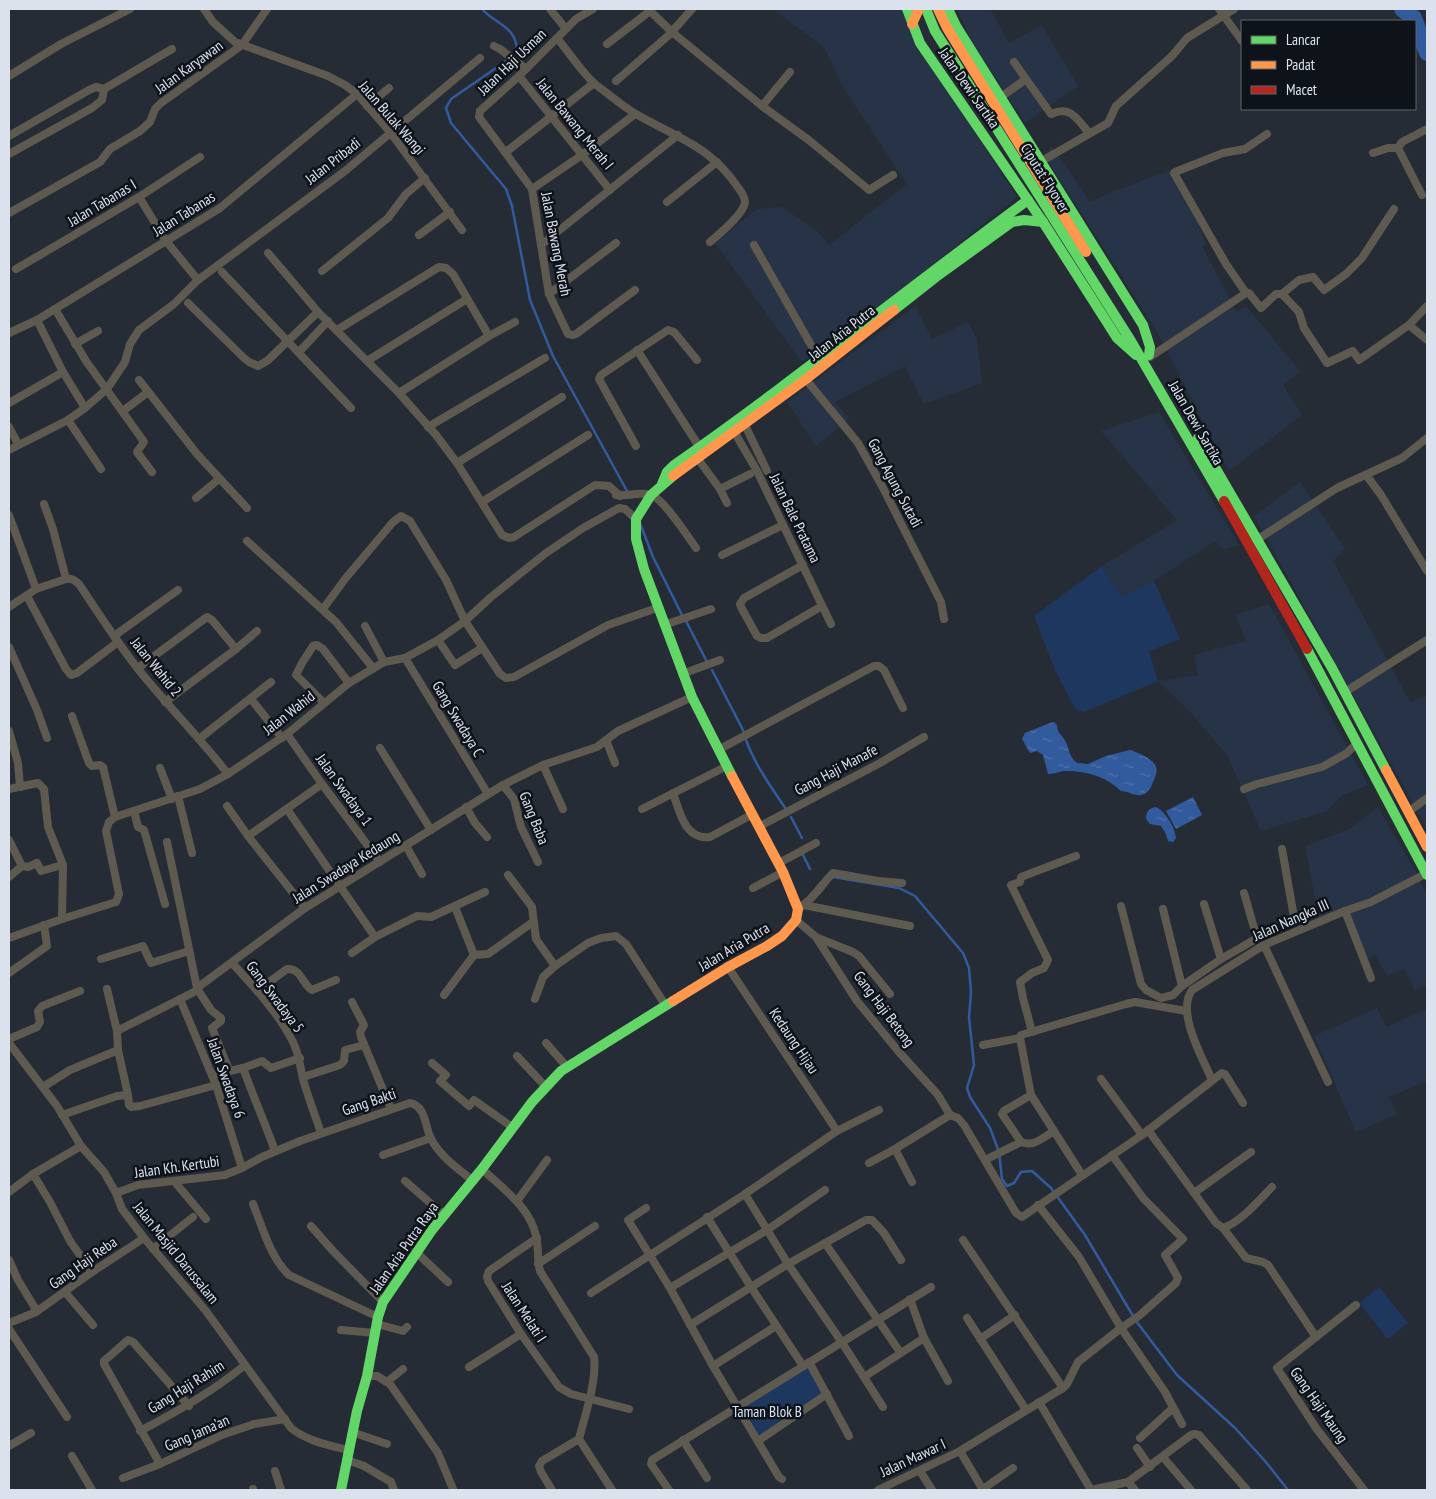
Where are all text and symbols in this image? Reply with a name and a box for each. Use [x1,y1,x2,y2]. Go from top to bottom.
legend [1241,20,1416,110]
street label: Jalan Haji Usman [473,24,550,100]
text: Lancar [1286,30,1321,49]
street label: Jalan Karyawan [150,36,226,98]
street label: Jalan Dewi Sartika [934,43,1004,132]
text: Padat [1286,55,1315,74]
street label: Jalan Bawang Merah I [532,73,618,173]
street label: Jalan Bulak Wangi [354,76,430,159]
text: Macet [1286,80,1317,99]
street label: Jalan Pribadi [300,133,364,189]
street label: Ciputat Flyover [1017,139,1075,217]
street label: Jalan Tabanas I [63,175,140,231]
street label: Jalan Tabanas [148,187,218,241]
street label: Jalan Bawang Merah [537,189,576,297]
street label: Jalan Aria Putra [804,301,879,365]
street label: Jalan Dewi Sartika [1164,376,1228,468]
street label: Gang Agung Sutadi [864,435,927,531]
street label: Jalan Bale Pratama [765,469,825,566]
street label: Jalan Wahid 2 [126,633,186,700]
street label: Gang Swadaya C [428,677,489,760]
street label: Jalan Wahid [258,686,318,739]
street label: Gang Haji Manafe [791,740,881,799]
street label: Jalan Swadaya 1 [311,749,377,829]
street label: Gang Baba [515,789,554,847]
street label: Jalan Swadaya Kedaung [288,826,403,908]
street label: Jalan Nangka III [1249,894,1332,945]
street label: Jalan Aria Putra [694,918,773,976]
street label: Gang Swadaya 5 [242,957,309,1036]
street label: Gang Haji Betong [850,967,919,1050]
street label: Kedaung Hijau [765,1004,823,1077]
street label: Jalan Swadaya 6 [203,1034,250,1121]
street label: Gang Bakti [339,1083,398,1120]
street label: Jalan Kh. Kertubi [132,1151,221,1182]
street label: Jalan Masjid Darussalam [129,1197,223,1307]
street label: Jalan Aria Putra Raya [364,1198,442,1298]
street label: Gang Haji Reba [45,1232,120,1293]
street label: Jalan Melati I [497,1277,551,1345]
street label: Gang Haji Rahim [144,1356,227,1417]
street label: Gang Haji Maung [1286,1363,1353,1446]
park label: Taman Blok B [732,1402,802,1421]
street label: Gang Jama’an [161,1410,232,1455]
street label: Jalan Mawar I [876,1434,949,1481]

